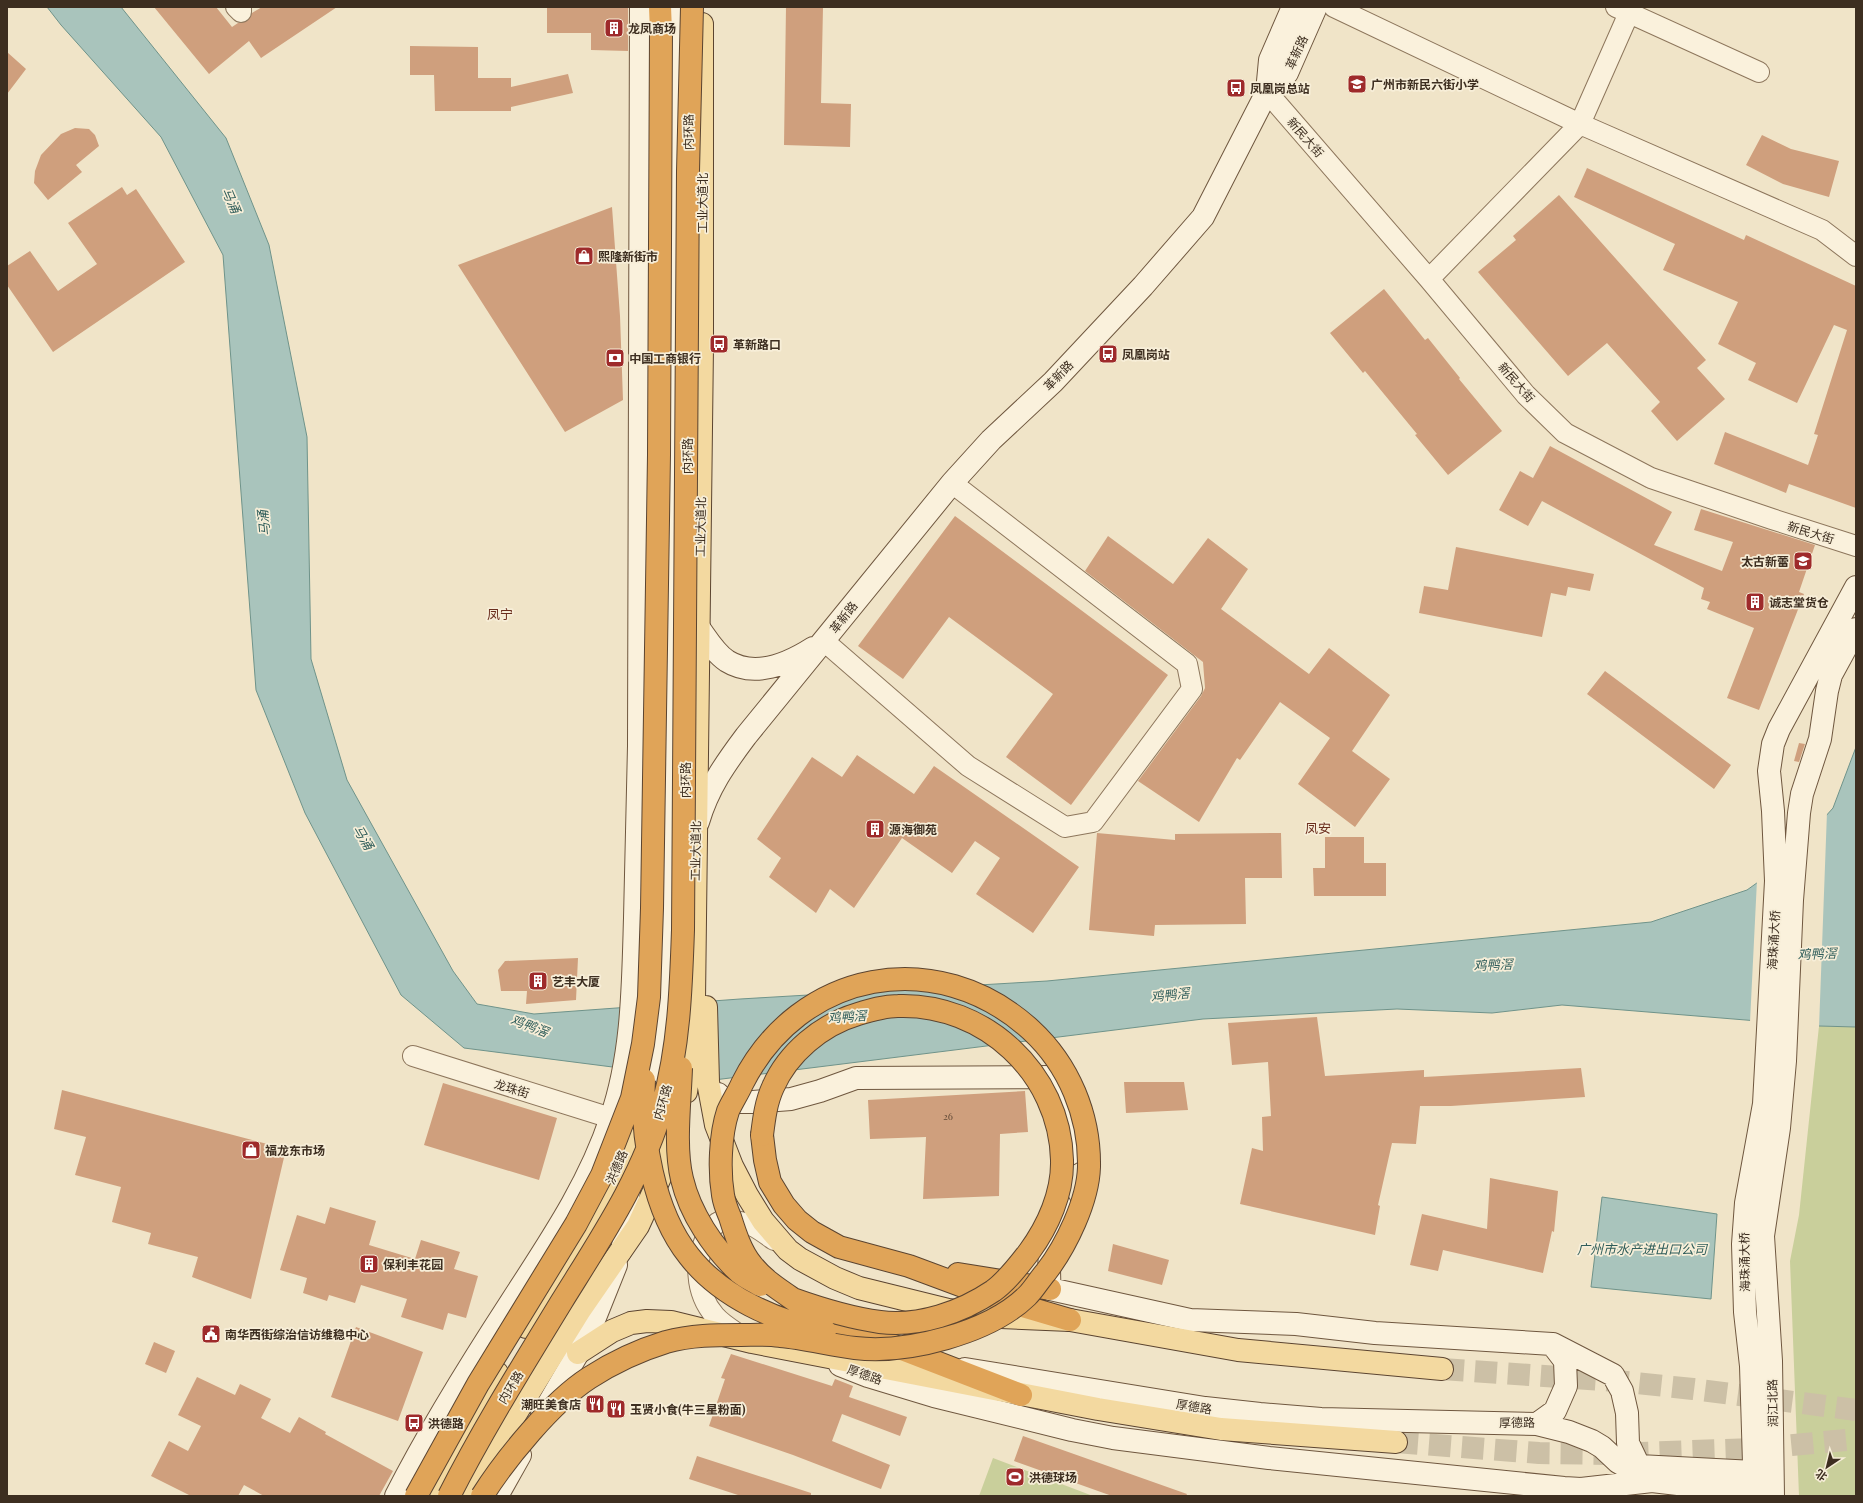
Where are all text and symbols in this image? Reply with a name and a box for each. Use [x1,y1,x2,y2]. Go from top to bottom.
building icon: 龙凤商场 [603,17,625,39]
place label: 龙凤商场 [628,20,676,36]
street label: 革新路 [1281,32,1311,72]
school or university icon: 广州市新民六街小学 [1346,73,1368,95]
place label: 广州市新民六街小学 [1371,76,1479,92]
bus stop icon: 凤凰岗总站 [1225,77,1247,99]
place label: 凤凰岗总站 [1250,80,1310,96]
street label: 内环路 [680,114,696,150]
street label: 新民大街 [1284,114,1328,160]
street label: 工业大道北 [694,173,710,233]
water label: 马涌 [219,185,246,217]
shop icon: 熙隆新街市 [573,245,595,267]
place label: 熙隆新街市 [598,248,658,264]
bus stop icon: 革新路口 [708,333,730,355]
place label: 革新路口 [733,336,781,352]
bus stop icon: 凤凰岗站 [1097,343,1119,365]
place label: 凤凰岗站 [1122,346,1170,362]
bank icon: 中国工商银行 [604,347,626,369]
place label: 中国工商银行 [629,350,701,366]
street label: 革新路 [1040,356,1076,394]
street label: 新民大街 [1495,359,1539,405]
street label: 内环路 [679,438,695,474]
street label: 工业大道北 [691,497,709,557]
water label: 马涌 [253,507,273,537]
street label: 新民大街 [1786,517,1836,547]
school or university icon: 太古新蕾 [1792,550,1814,572]
place label: 太古新蕾 [1741,553,1789,569]
building icon: 诚志堂货仓 [1744,591,1766,613]
place label: 诚志堂货仓 [1769,594,1829,610]
street label: 革新路 [826,598,860,636]
district label: 凤宁 [487,605,513,622]
street label: 内环路 [677,762,693,798]
building icon: 源海御苑 [864,818,886,840]
district label: 凤安 [1305,819,1331,836]
water label: 马涌 [350,821,379,854]
street label: 工业大道北 [686,821,704,881]
place label: 源海御苑 [889,821,937,837]
street label: 海珠涌大桥 [1763,910,1783,970]
water label: 鸡鸭滘 [1797,944,1839,962]
water label: 鸡鸭滘 [1473,955,1515,973]
building icon: 艺丰大厦 [527,970,549,992]
place label: 艺丰大厦 [552,973,600,989]
water label: 鸡鸭滘 [1150,983,1192,1004]
water label: 鸡鸭滘 [827,1006,869,1026]
water label: 鸡鸭滘 [509,1010,553,1041]
street label: 龙珠街 [492,1075,532,1101]
street label: 内环路 [649,1082,675,1122]
house number: 26 [943,1109,953,1123]
shop icon: 福龙东市场 [240,1139,262,1161]
place label: 福龙东市场 [265,1142,325,1158]
street label: 洪德路 [602,1147,630,1187]
street label: 海珠涌大桥 [1735,1232,1753,1292]
water label: 广州市水产进出口公司 [1577,1240,1709,1257]
building icon: 保利丰花园 [358,1253,380,1275]
place label: 保利丰花园 [383,1256,443,1272]
public building icon: 南华西街综治信访维稳中心 [200,1323,222,1345]
place label: 南华西街综治信访维稳中心 [225,1326,369,1342]
street label: 厚德路 [845,1361,885,1387]
street label: 内环路 [494,1367,526,1407]
street label: 润江北路 [1764,1379,1780,1427]
restaurant icon: 潮旺美食店 [584,1393,606,1415]
street label: 厚德路 [1175,1395,1213,1417]
place label: 潮旺美食店 [521,1396,581,1412]
restaurant icon: 玉贤小食(牛三星粉面) [605,1398,627,1420]
place label: 玉贤小食(牛三星粉面) [630,1401,746,1417]
bus stop icon: 洪德路 [403,1412,425,1434]
street label: 厚德路 [1499,1414,1535,1430]
place label: 洪德路 [428,1415,464,1431]
north arrow [1807,1447,1847,1487]
sports icon: 洪德球场 [1004,1466,1026,1488]
text: 北 [1812,1466,1830,1485]
place label: 洪德球场 [1029,1469,1077,1485]

